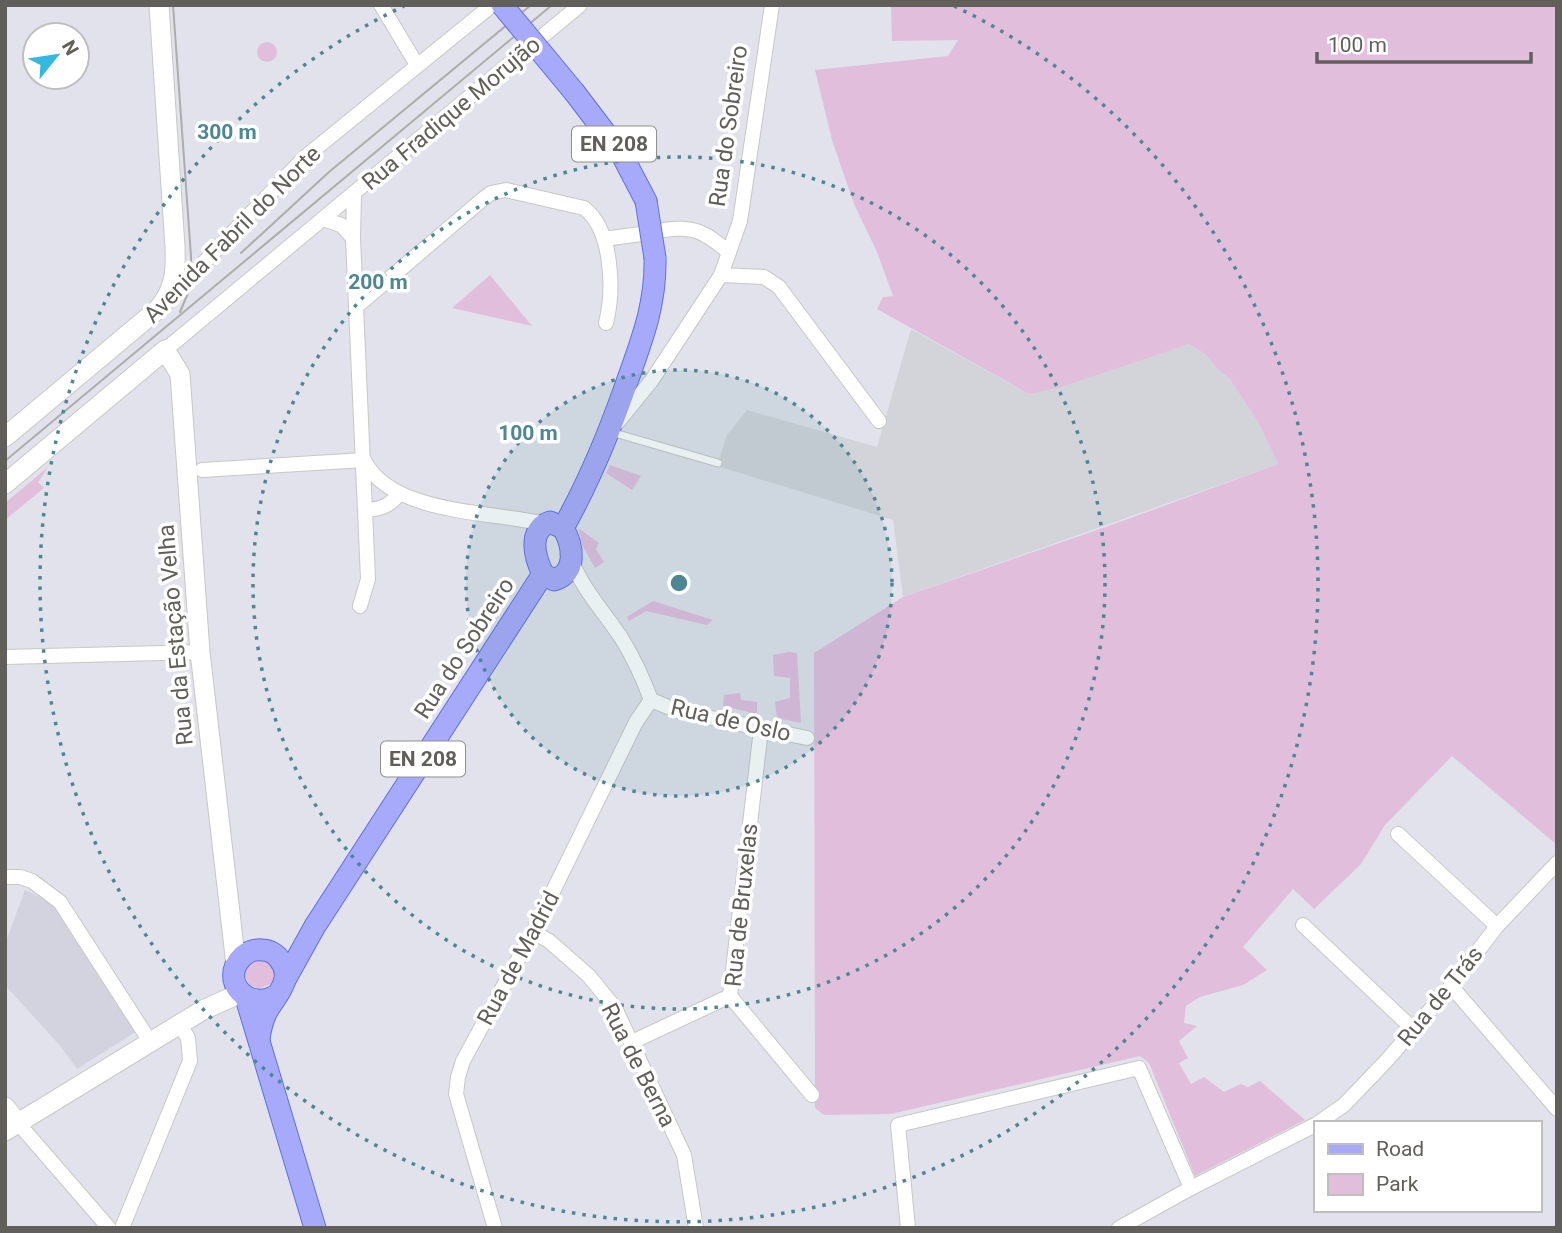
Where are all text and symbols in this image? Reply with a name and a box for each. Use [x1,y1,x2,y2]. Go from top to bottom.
north arrow [21,21,91,91]
scale bar [1317,21,1530,65]
street label: Rua Fradique Morujão [357,31,546,196]
text: 100 m [1328,33,1387,57]
text: N [57,36,84,59]
street label: Rua do Sobreiro [704,44,753,208]
text: 300 m [197,120,257,144]
road number: EN 208 [572,127,656,162]
street label: Avenida Fabril do Norte [138,140,326,328]
text: 200 m [348,270,408,294]
text: 100 m [498,421,558,445]
street label: Rua da Estação Velha [152,523,199,747]
centre of rings [667,571,691,595]
street label: Rua do Sobreiro [409,573,520,724]
street label: Rua de Oslo [668,694,794,747]
road number: EN 208 [381,742,465,776]
street label: Rua de Bruxelas [719,822,764,988]
street label: Rua de Madrid [472,887,565,1030]
street label: Rua de Trás [1392,941,1489,1051]
street label: Rua de Berna [596,999,681,1132]
legend [1314,1121,1541,1212]
text: Road [1376,1137,1424,1161]
text: Park [1376,1172,1419,1196]

